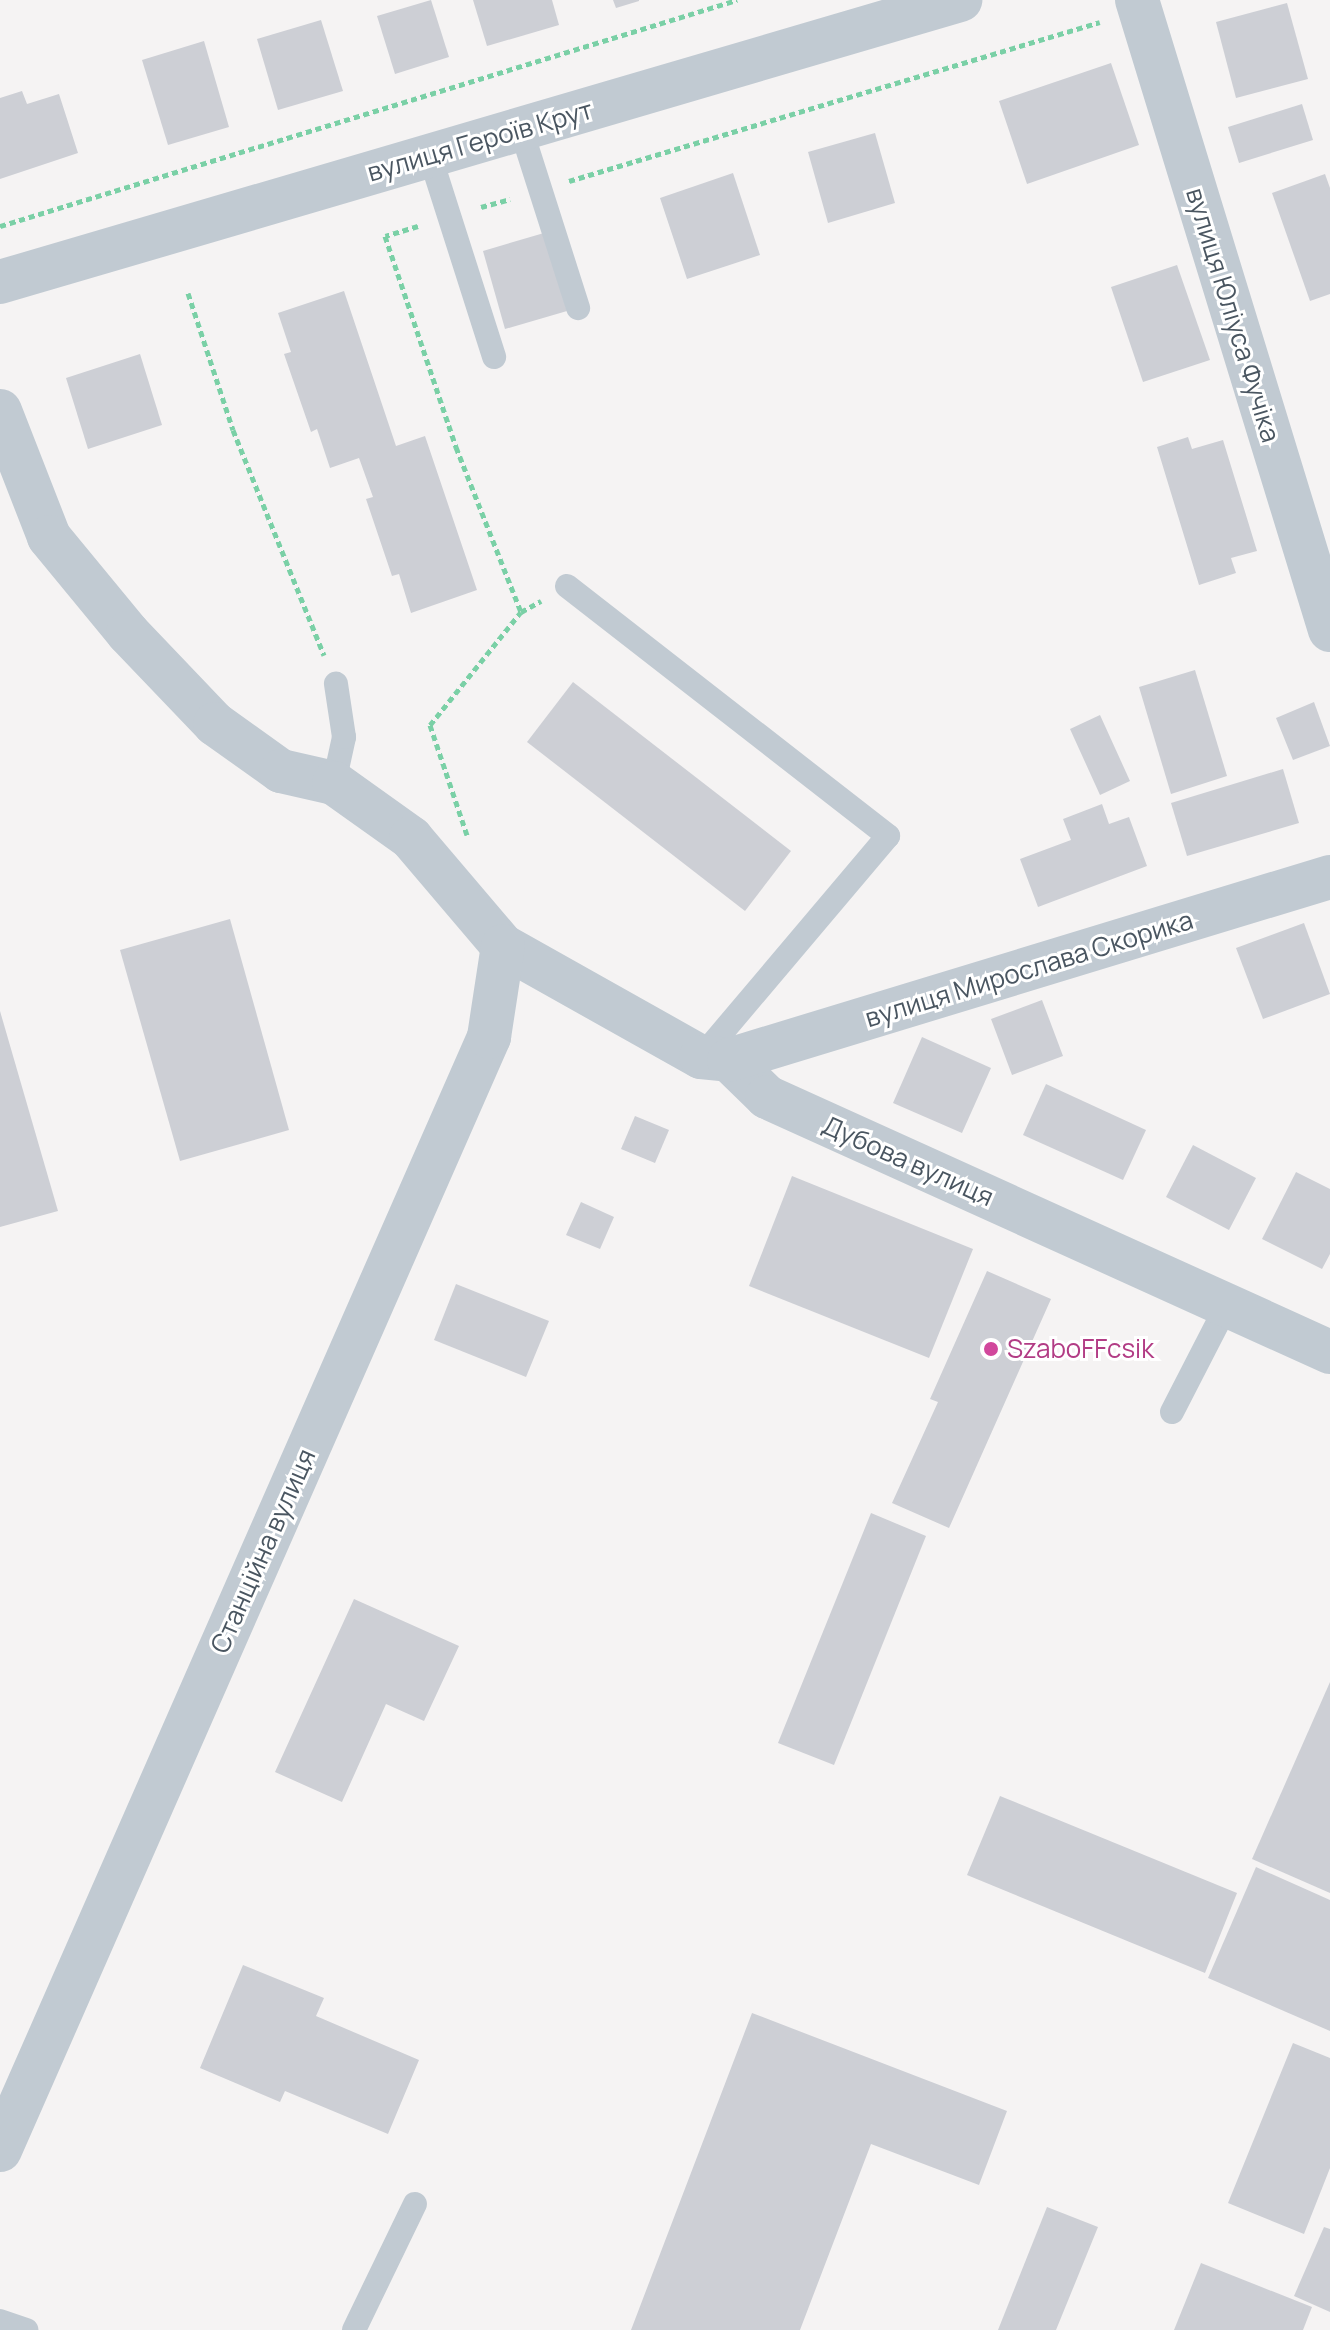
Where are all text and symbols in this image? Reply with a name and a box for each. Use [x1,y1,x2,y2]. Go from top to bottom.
street label: вулиця Героїв Крут [364,94,596,188]
street label: вулиця Юліуса Фучіка [1179,184,1287,446]
street label: вулиця Мирослава Скорика [861,904,1197,1034]
street label: Дубова вулиця [817,1109,999,1213]
place label: SzaboFFcsik [1007,1333,1154,1365]
marker: SzaboFFcsik [982,1340,1000,1358]
street label: Станційна вулиця [204,1444,322,1658]

